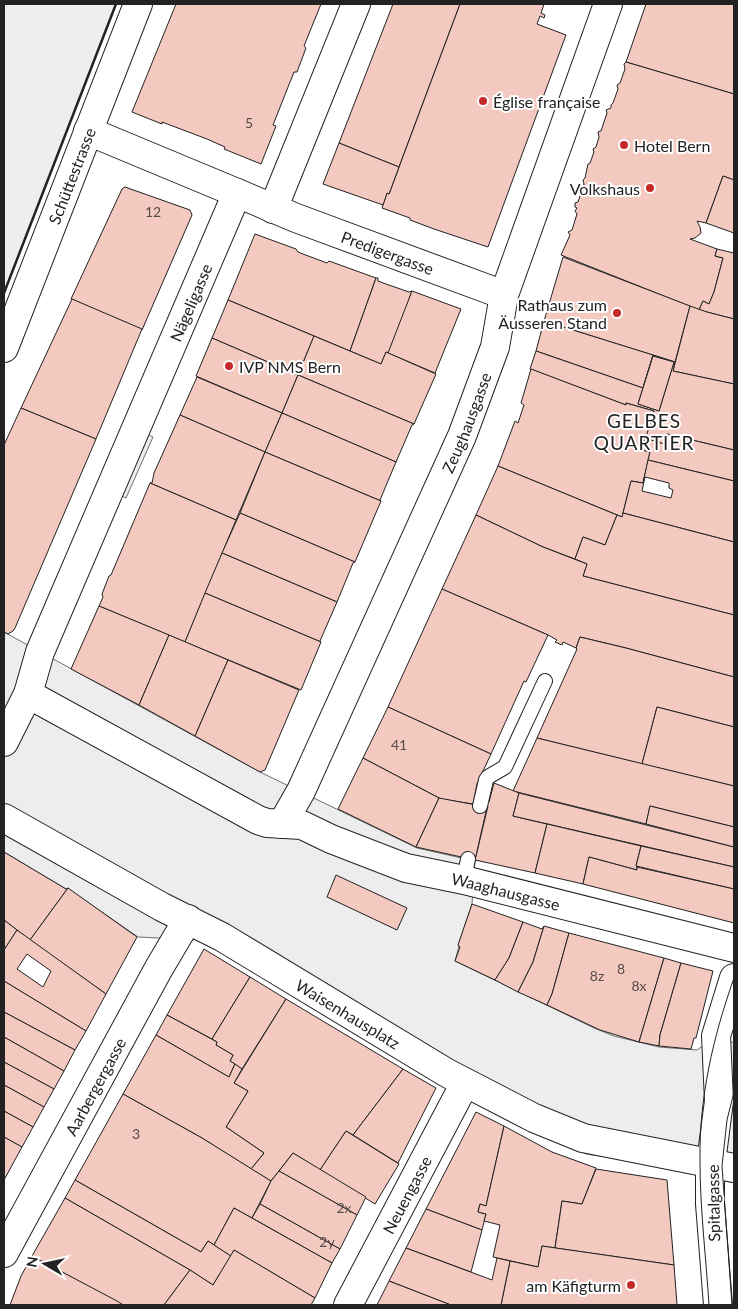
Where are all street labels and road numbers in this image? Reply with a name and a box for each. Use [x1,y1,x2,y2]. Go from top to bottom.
street label: Schüttestrasse [44,125,99,227]
street label: Predigergasse [339,226,437,278]
street label: Nägeligasse [165,260,215,344]
street label: Zeughausgasse [437,370,494,475]
street label: Waaghausgasse [450,868,562,913]
street label: Waisenhausplatz [293,975,404,1052]
street label: Aarbergergasse [60,1034,129,1138]
street label: Neuengasse [378,1152,435,1237]
street label: Spitalgasse [703,1164,723,1242]

